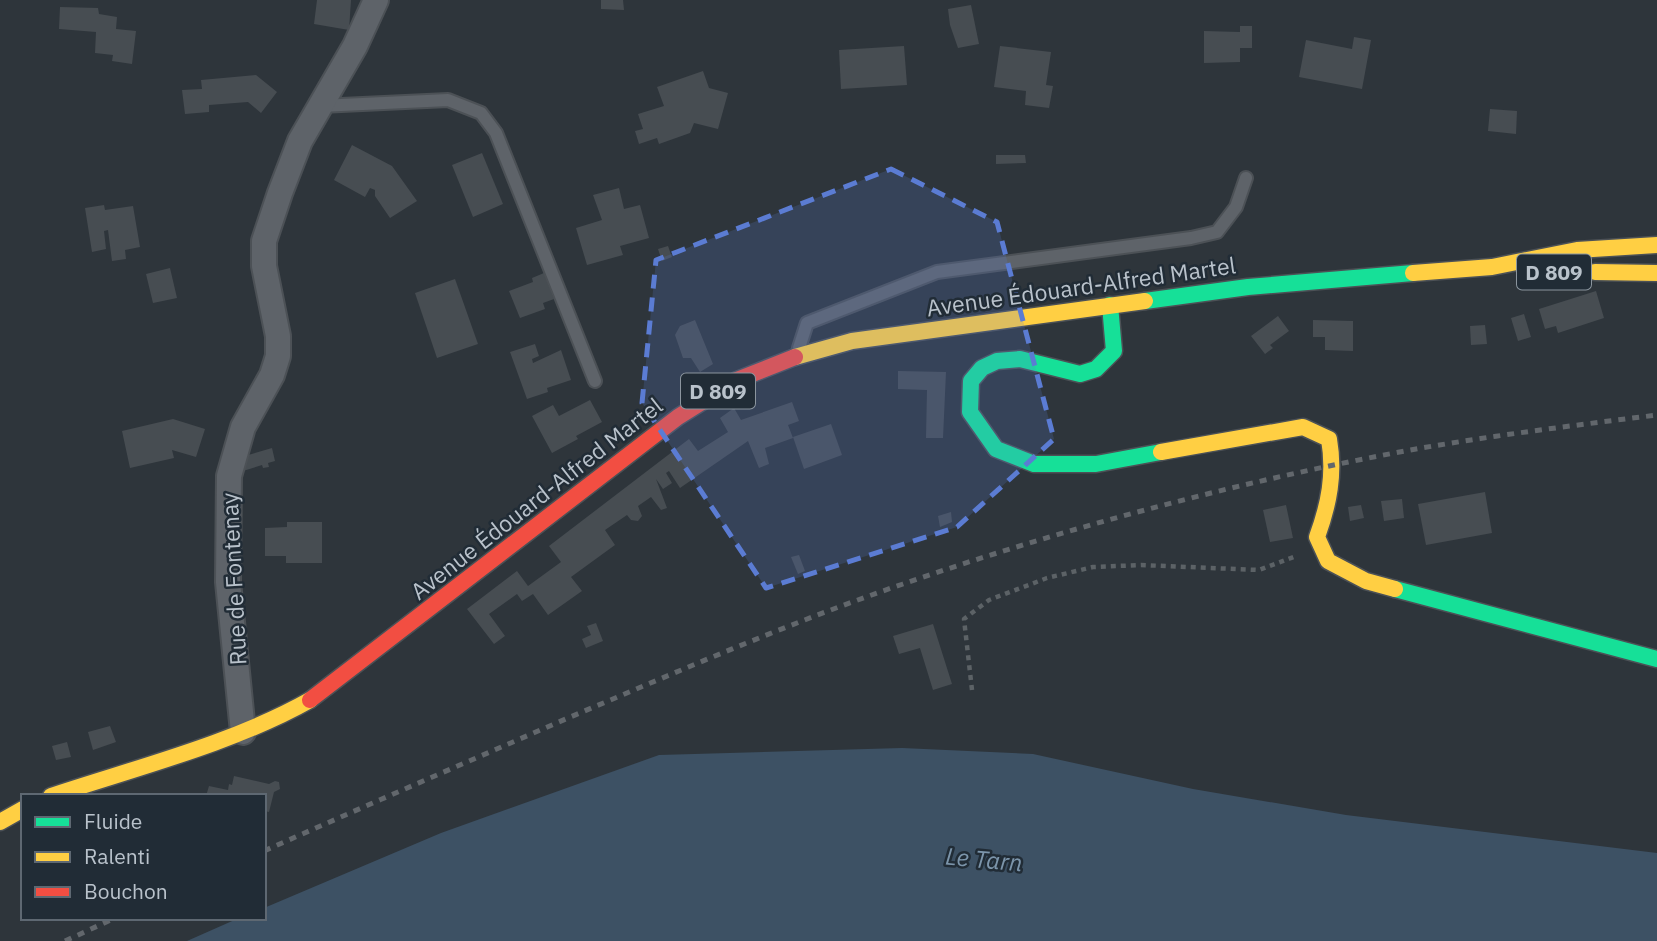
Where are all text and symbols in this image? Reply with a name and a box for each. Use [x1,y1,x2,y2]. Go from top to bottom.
street label: Avenue Édouard-Alfred Martel [925,249,1237,323]
road number: D 809 [1517,254,1591,290]
road number: D 809 [681,374,755,408]
street label: Avenue Édouard-Alfred Martel [404,390,668,606]
street label: Rue de Fontenay [213,491,253,666]
legend [21,794,266,920]
text: Fluide [84,807,142,835]
water label: Le Tarn [944,840,1024,878]
text: Ralenti [84,842,150,870]
text: Bouchon [84,877,168,905]

